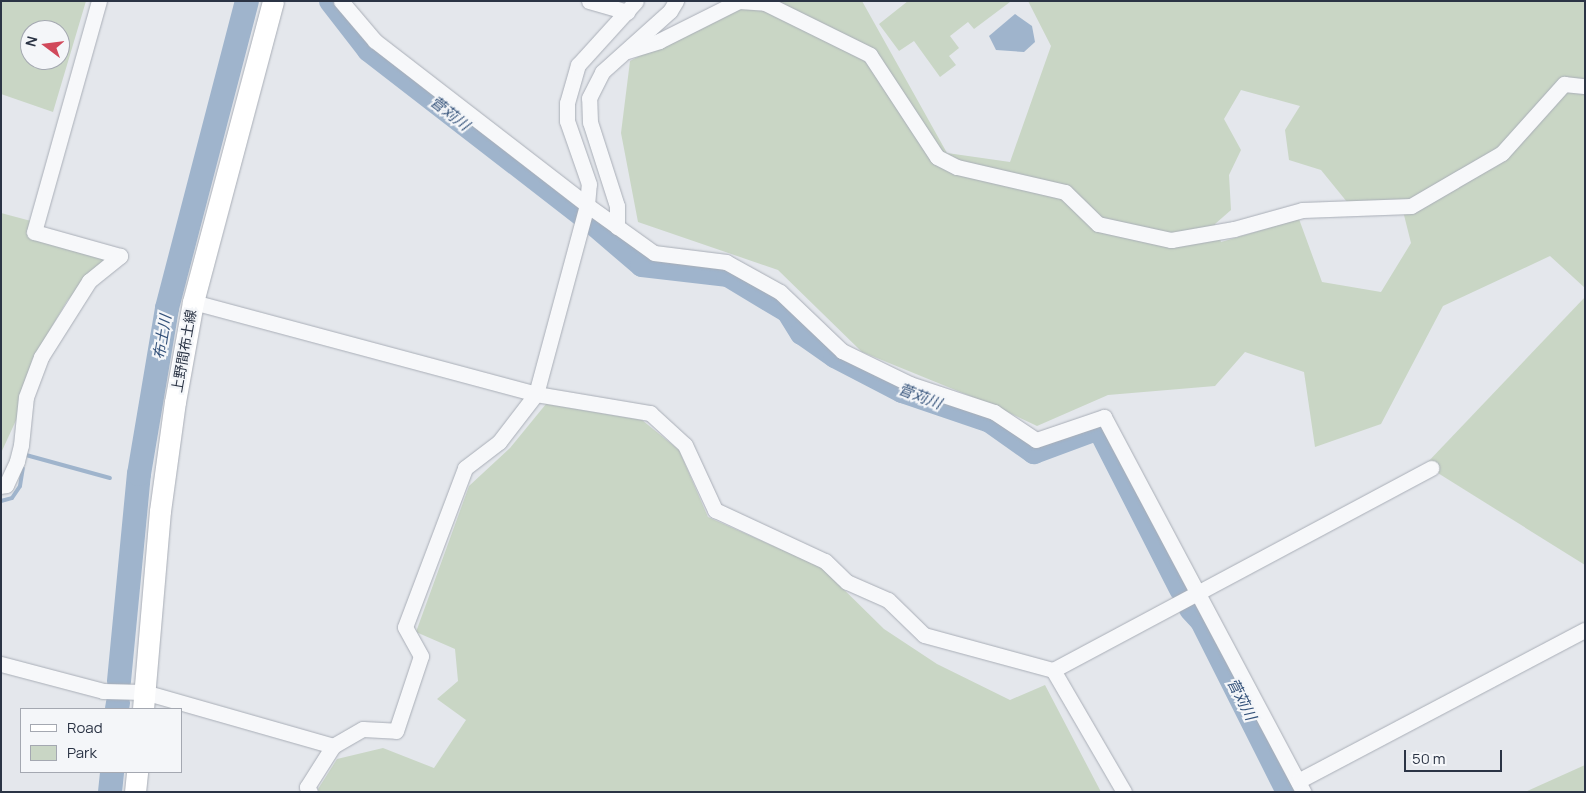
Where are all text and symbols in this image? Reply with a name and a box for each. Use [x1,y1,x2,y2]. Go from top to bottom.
north arrow [20,20,70,70]
text: N [21,34,41,49]
water label: 菅苅川 [427,92,473,134]
street label: 上野間布土線 [168,308,200,394]
water label: 布土川 [150,313,174,361]
water label: 菅苅川 [896,380,944,412]
water label: 菅苅川 [1224,675,1260,723]
legend [20,708,182,773]
text: Road [67,717,103,738]
scale bar [1406,740,1504,772]
text: Park [67,742,97,763]
text: 50 m [1412,748,1446,769]

